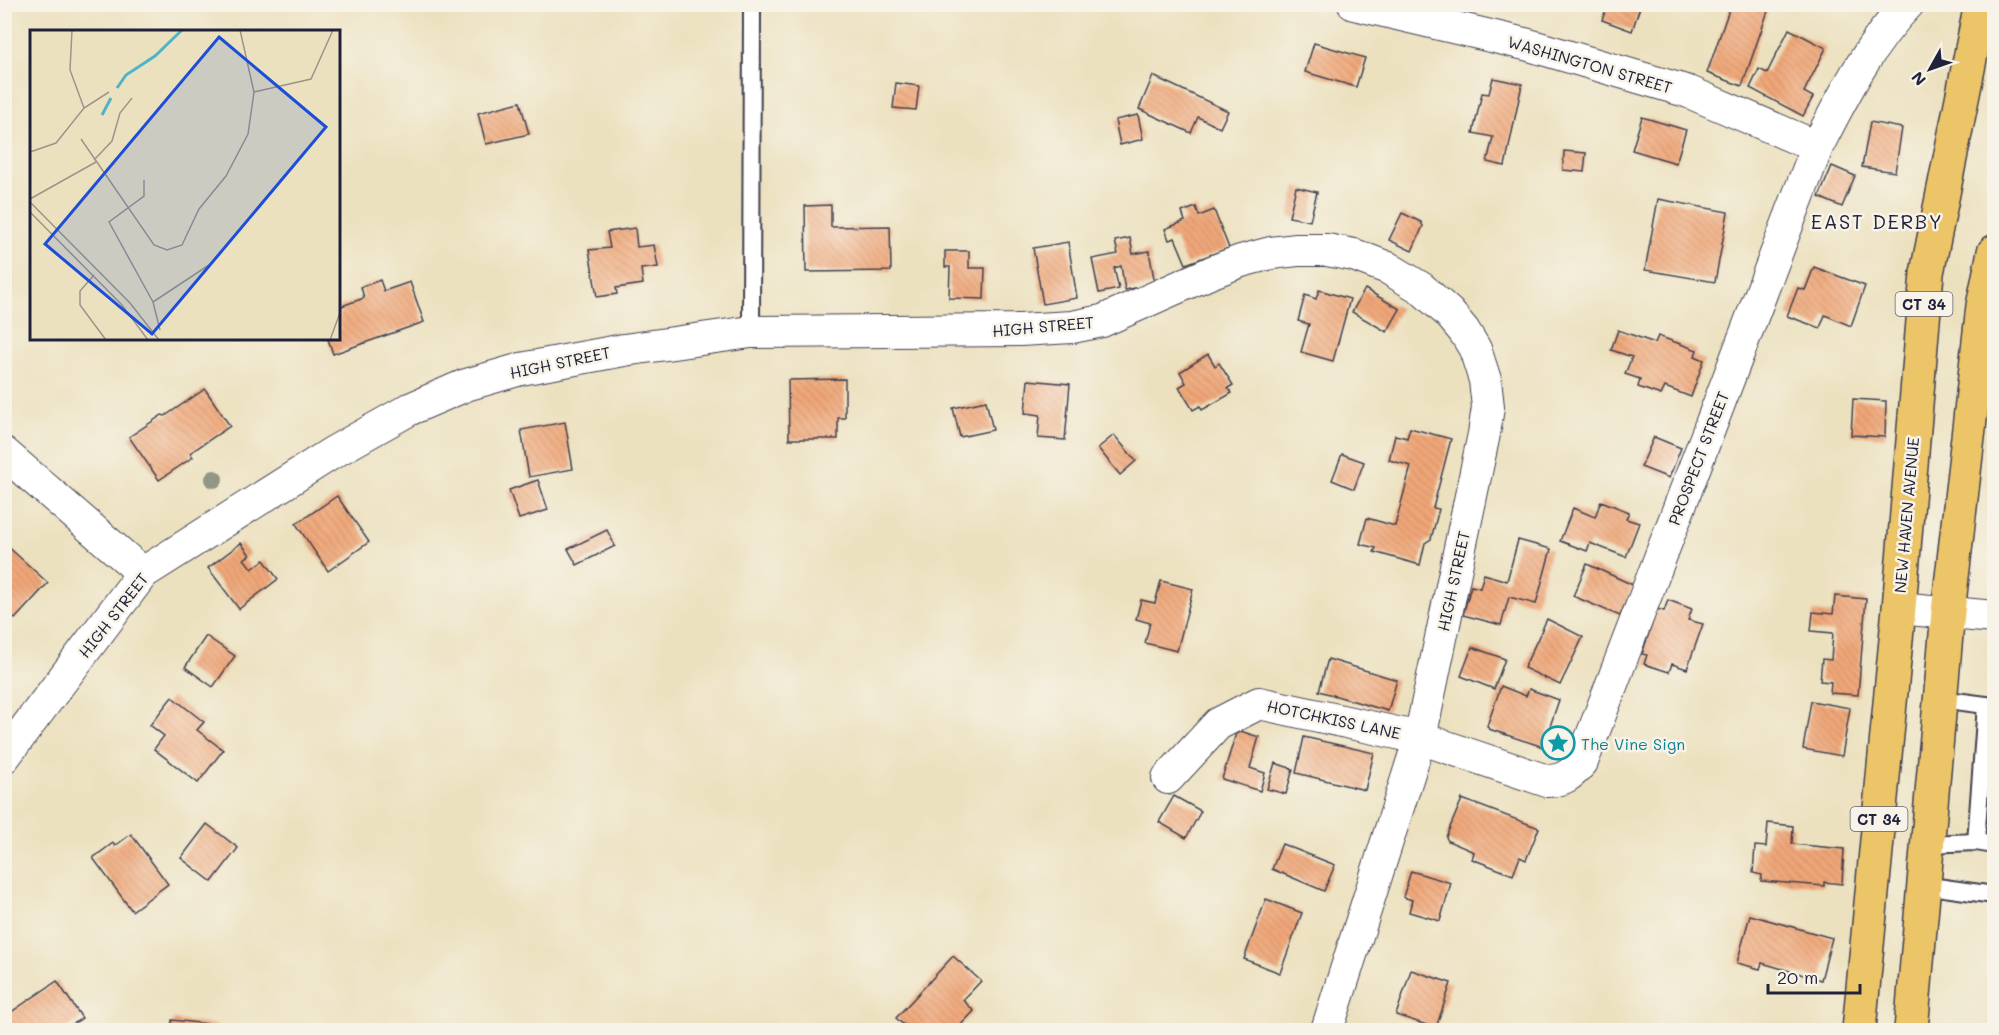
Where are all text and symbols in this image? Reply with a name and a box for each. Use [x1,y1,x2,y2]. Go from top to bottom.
inset map [30,30,340,340]
street label: WASHINGTON STREET [1505,30,1675,98]
north arrow [1900,39,1960,99]
text: N [1906,68,1930,90]
district label: EAST DERBY [1811,208,1943,234]
road number: CT 34 [1896,292,1952,316]
street label: HIGH STREET [991,311,1095,341]
street label: HIGH STREET [508,341,612,383]
street label: PROSPECT STREET [1663,388,1733,528]
street label: NEW HAVEN AVENUE [1889,436,1923,594]
street label: HIGH STREET [1432,529,1474,633]
street label: HIGH STREET [73,568,153,662]
street label: HOTCHKISS LANE [1265,695,1403,743]
place icon: The Vine Sign [1540,725,1576,761]
place label: The Vine Sign [1581,733,1685,754]
road number: CT 34 [1850,807,1908,831]
scale bar [1768,957,1860,995]
text: 20 m [1777,965,1818,989]

